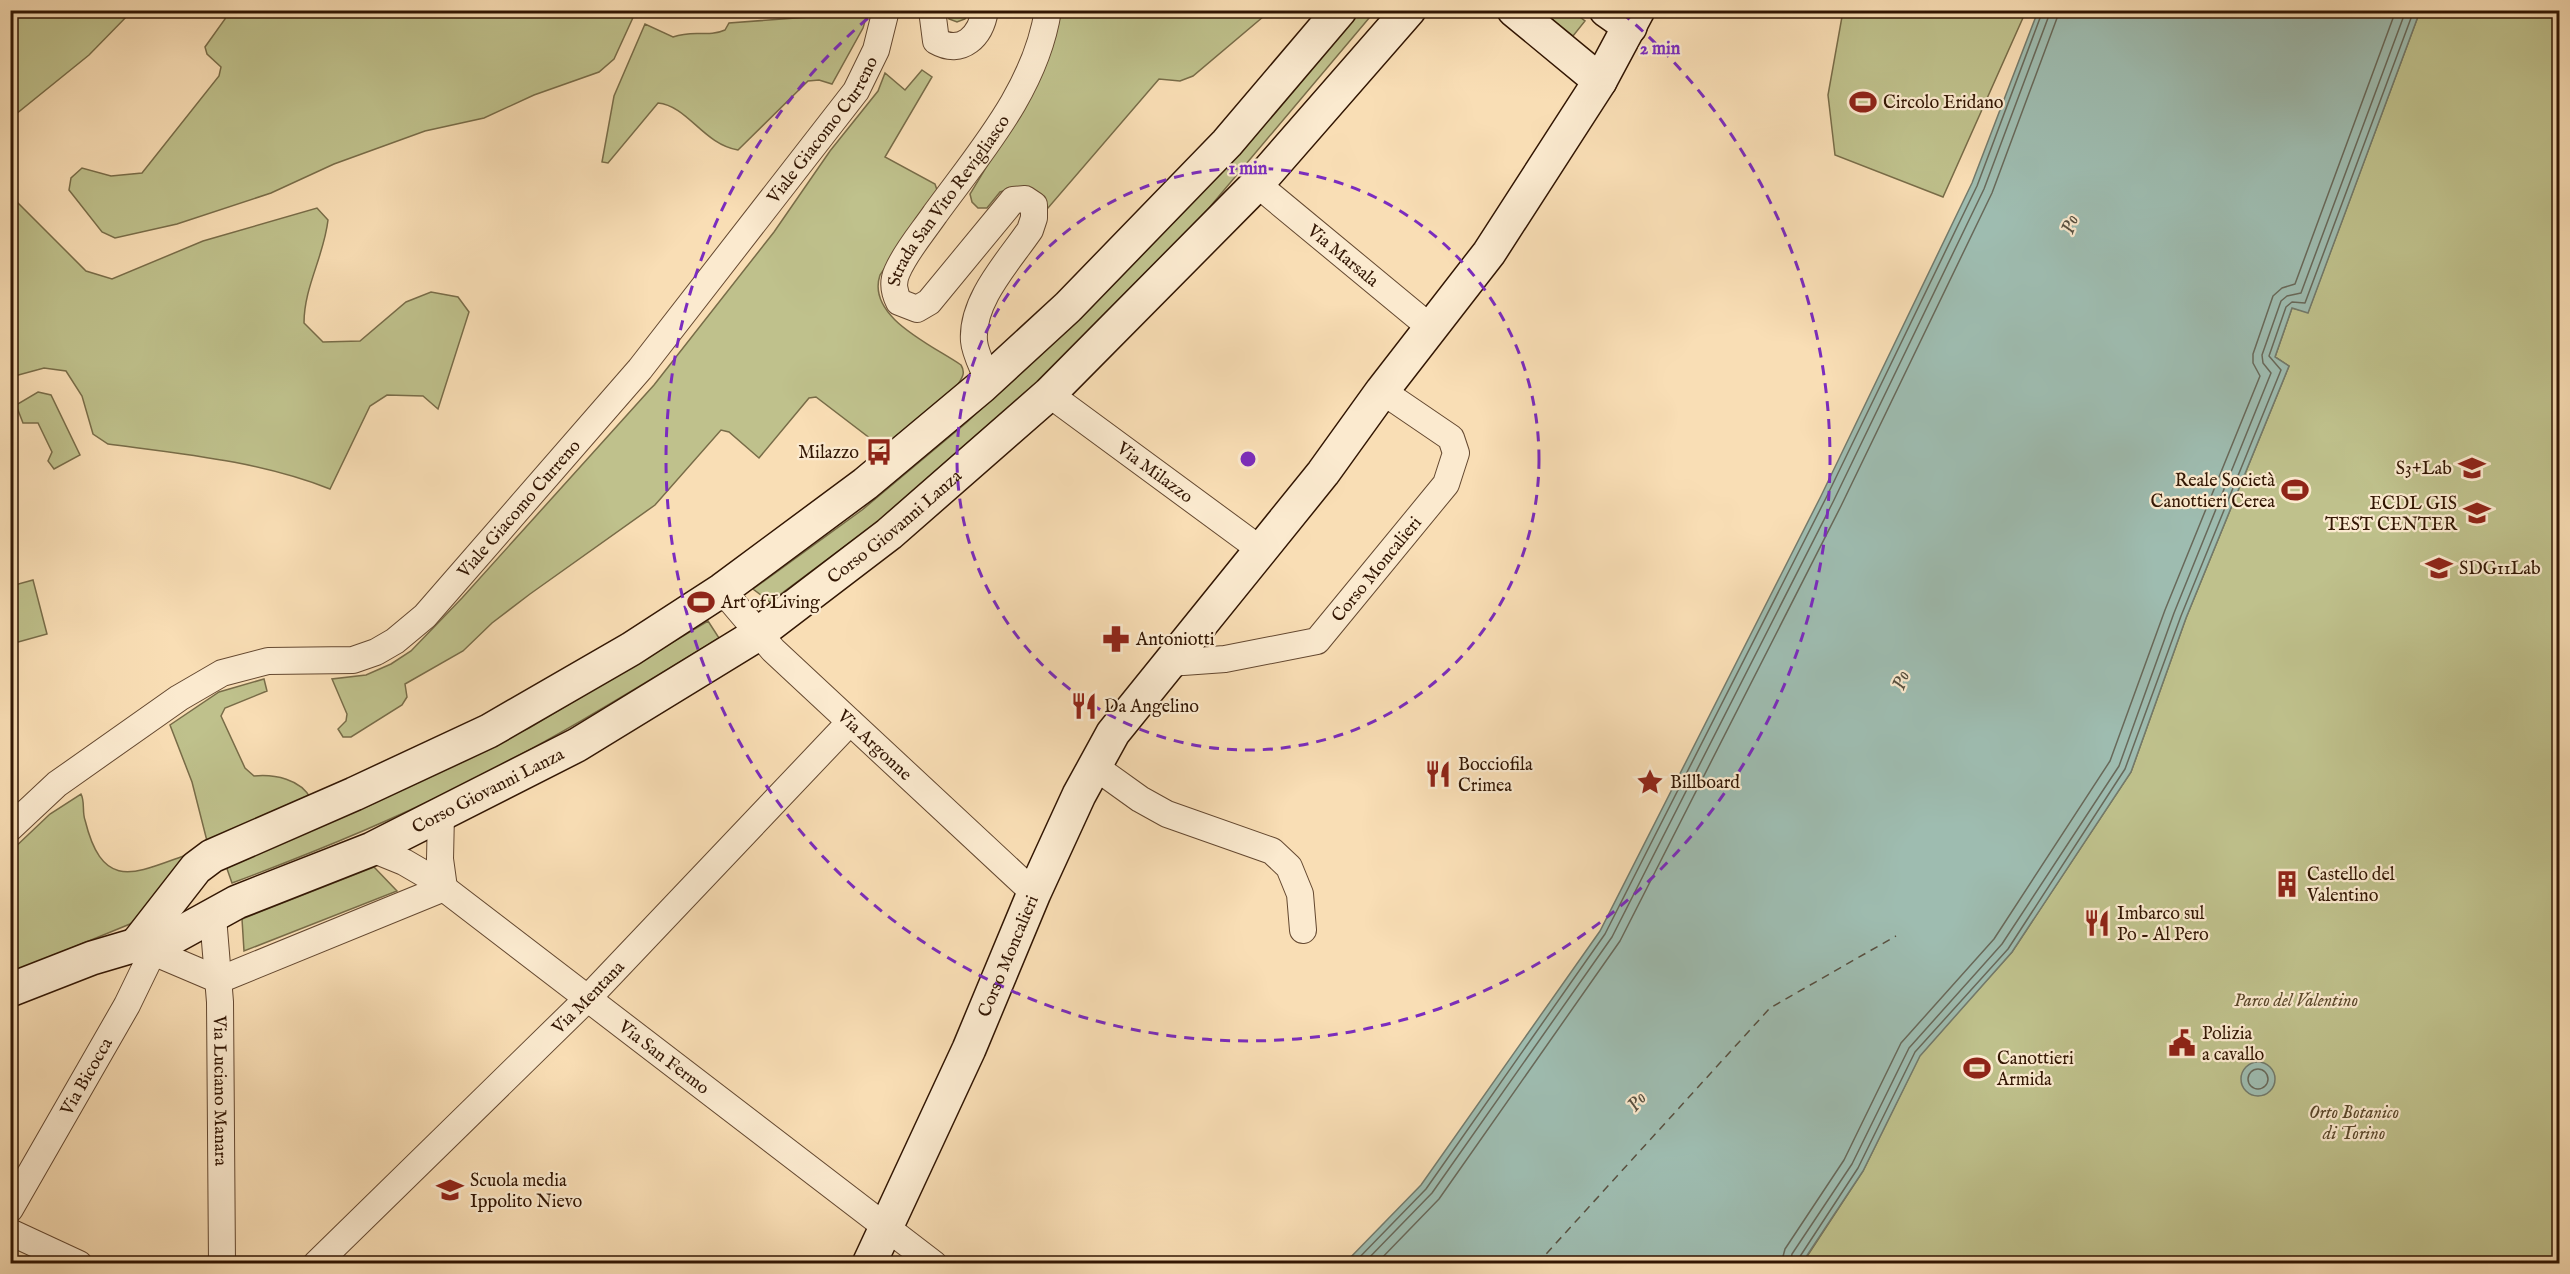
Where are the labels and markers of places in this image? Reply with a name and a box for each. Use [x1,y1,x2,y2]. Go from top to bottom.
sports icon: Circolo Eridano [1848,87,1878,117]
place label: Circolo Eridano [1883,92,2004,115]
bus stop icon: Milazzo [864,437,894,467]
place label: Milazzo [798,442,859,465]
centre of rings [1238,449,1258,469]
school or university icon: S3+Lab [2457,453,2487,483]
place label: S3+Lab [2396,458,2452,481]
place label: Reale Società Canottieri Cerea [2151,470,2275,514]
sports icon: Reale Società Canottieri Cerea [2280,475,2310,505]
place label: ECDL GIS TEST CENTER [2325,493,2458,537]
school or university icon: ECDL GIS TEST CENTER [2462,498,2492,528]
school or university icon: SDG11Lab [2424,553,2454,583]
place label: SDG11Lab [2459,558,2541,581]
sports icon: Art of Living [686,587,716,617]
place label: Art of Living [720,592,820,615]
pharmacy icon: Antoniotti [1101,624,1131,654]
place label: Antoniotti [1135,629,1215,652]
restaurant icon: Da Angelino [1069,691,1099,721]
place label: Da Angelino [1104,696,1199,719]
place label: Bocciofila Crimea [1458,754,1533,798]
restaurant icon: Bocciofila Crimea [1423,759,1453,789]
place icon: Billboard [1635,767,1665,797]
place label: Billboard [1670,772,1740,795]
place label: Castello del Valentino [2306,864,2395,908]
building icon: Castello del Valentino [2272,869,2302,899]
place label: Imbarco sul Po - Al Pero [2117,903,2209,947]
restaurant icon: Imbarco sul Po - Al Pero [2082,908,2112,938]
place label: Polizia a cavallo [2202,1023,2264,1067]
public building icon: Polizia a cavallo [2167,1028,2197,1058]
place label: Canottieri Armida [1996,1048,2074,1092]
sports icon: Canottieri Armida [1962,1053,1992,1083]
place label: Scuola media Ippolito Nievo [470,1170,582,1214]
school or university icon: Scuola media Ippolito Nievo [435,1175,465,1205]

